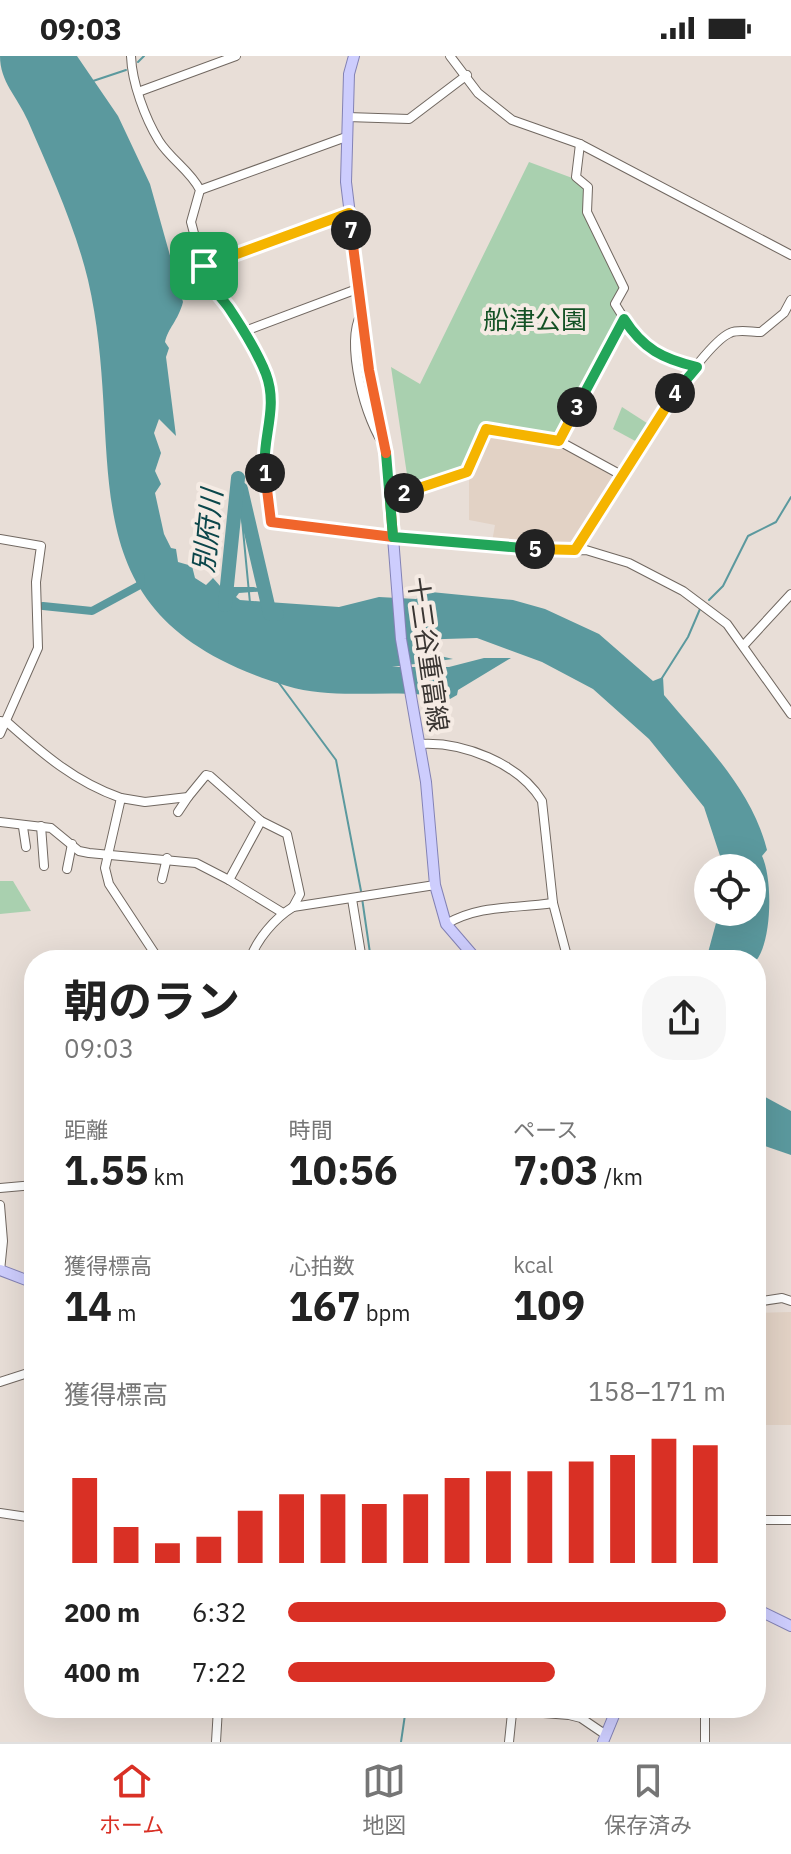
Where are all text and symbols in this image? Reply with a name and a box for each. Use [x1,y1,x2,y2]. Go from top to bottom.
text: 09:03 [40,9,122,48]
pin: 7 [331,210,371,250]
text: 7 [344,215,358,244]
pin [170,232,238,300]
icon: arrive [182,244,226,288]
park label: 船津公園 [483,302,587,336]
pin: 4 [655,373,695,413]
text: 4 [668,378,682,407]
pin: 3 [557,387,597,427]
text: 3 [570,392,584,421]
pin: 1 [245,453,285,493]
text: 1 [258,458,272,487]
pin: 2 [384,473,424,513]
text: 2 [397,478,411,507]
water label: 別府川 [184,484,230,575]
pin: 5 [515,529,555,569]
text: 5 [528,534,542,563]
street label: 十三谷重富線 [401,574,457,734]
map controls [694,854,766,926]
button: locate [694,854,766,926]
text: 朝のラン [64,972,240,1029]
button: share [642,976,726,1060]
text: 09:03 [64,1031,134,1065]
text: 距離 [64,1115,108,1144]
text: 時間 [289,1115,333,1144]
text: ペース [513,1115,578,1144]
text: 1.55 [64,1144,148,1196]
text: 10:56 [289,1144,398,1196]
text: 7:03 [513,1144,599,1196]
text: km [148,1162,184,1191]
text: /km [599,1162,643,1191]
text: kcal [513,1250,553,1279]
text: 獲得標高 [64,1251,152,1280]
text: 心拍数 [289,1251,355,1280]
text: 109 [513,1279,585,1331]
text: 14 [64,1280,112,1332]
text: 167 [289,1280,361,1332]
text: m [112,1298,136,1327]
text: bpm [361,1298,411,1327]
text: 158–171 m [588,1374,726,1408]
text: 獲得標高 [64,1377,168,1411]
text: 200 m [64,1595,140,1629]
text: 6:32 [192,1595,246,1629]
text: 400 m [64,1655,140,1689]
text: 7:22 [192,1655,246,1689]
tab: ホーム [99,1759,164,1839]
tab: 地図 [362,1759,406,1839]
tab: 保存済み [604,1759,692,1839]

